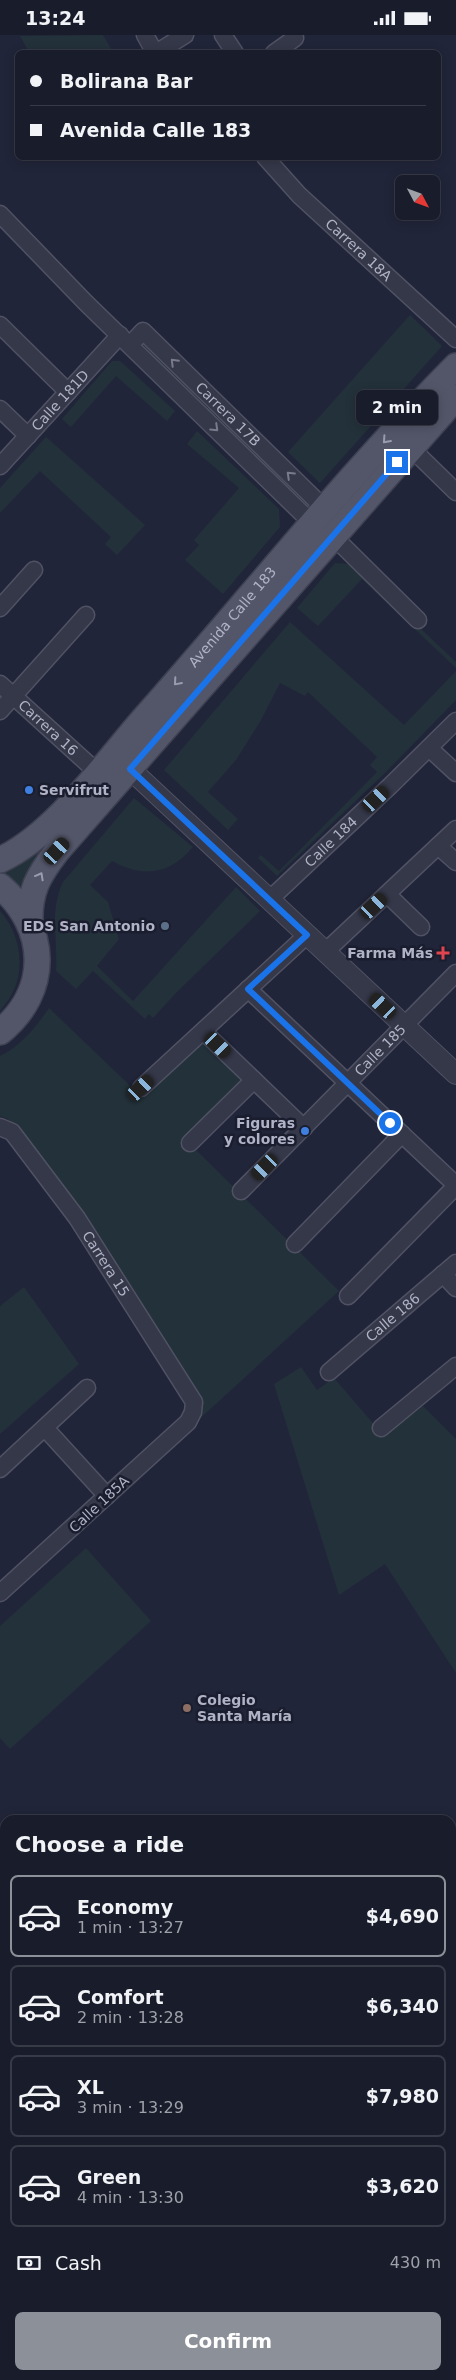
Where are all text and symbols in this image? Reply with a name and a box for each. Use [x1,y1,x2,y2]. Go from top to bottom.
text: 13:24 [25,7,85,29]
text: Bolirana Bar [60,70,192,92]
text: Avenida Calle 183 [60,119,251,141]
north arrow [395,175,440,220]
map controls [395,175,440,220]
street label: Carrera 18A [322,215,395,284]
one-way arrow [171,358,180,367]
street label: Calle 181D [28,367,92,434]
street label: Carrera 17B [192,379,264,449]
callout: 2 min [356,389,438,425]
text: 2 min [372,398,422,417]
one-way arrow [209,422,218,431]
one-way arrow [383,434,392,443]
route end [386,451,408,473]
one-way arrow [287,472,296,481]
street label: Avenida Calle 183 [185,564,279,670]
one-way arrow [174,676,183,685]
street label: Carrera 16 [15,697,81,759]
place label: Servifrut [39,782,109,798]
car [359,783,392,815]
marker: Servifrut [23,784,35,796]
street label: Calle 184 [301,813,360,870]
car [41,835,72,867]
one-way arrow [33,872,43,881]
car [357,890,390,922]
place label: EDS San Antonio [23,918,155,934]
marker: EDS San Antonio [159,920,171,932]
place label: Farma Más [347,945,433,961]
marker: Farma Más [437,947,449,959]
car [366,990,399,1022]
street label: Calle 185 [351,1021,409,1079]
car [201,1029,234,1061]
car [124,1072,157,1104]
route start [379,1112,401,1134]
place label: Figuras y colores [224,1115,295,1147]
marker: Figuras y colores [299,1125,311,1137]
car [249,1151,280,1183]
street label: Carrera 15 [79,1228,133,1300]
street label: Calle 186 [362,1290,423,1345]
street label: Calle 185A [66,1472,132,1536]
place label: Colegio Santa María [197,1692,292,1724]
marker: Colegio Santa María [181,1702,193,1714]
text: Choose a ride [15,1832,184,1857]
icon: car [17,1894,62,1939]
text: Economy [77,1896,173,1918]
text: $4,690 [366,1905,439,1927]
text: 1 min · 13:27 [77,1918,184,1937]
icon: car [17,1984,62,2029]
text: Comfort [77,1986,164,2008]
text: $6,340 [366,1995,439,2017]
text: 2 min · 13:28 [77,2008,184,2027]
icon: car [17,2074,62,2119]
text: XL [77,2076,104,2098]
text: $7,980 [366,2085,439,2107]
text: 3 min · 13:29 [77,2098,184,2117]
icon: car [17,2164,62,2209]
text: Green [77,2166,141,2188]
text: $3,620 [366,2175,439,2197]
text: 4 min · 13:30 [77,2188,184,2207]
icon: cash [15,2249,43,2277]
text: Cash [55,2252,102,2274]
text: 430 m [390,2253,441,2272]
button: Confirm [15,2312,441,2370]

